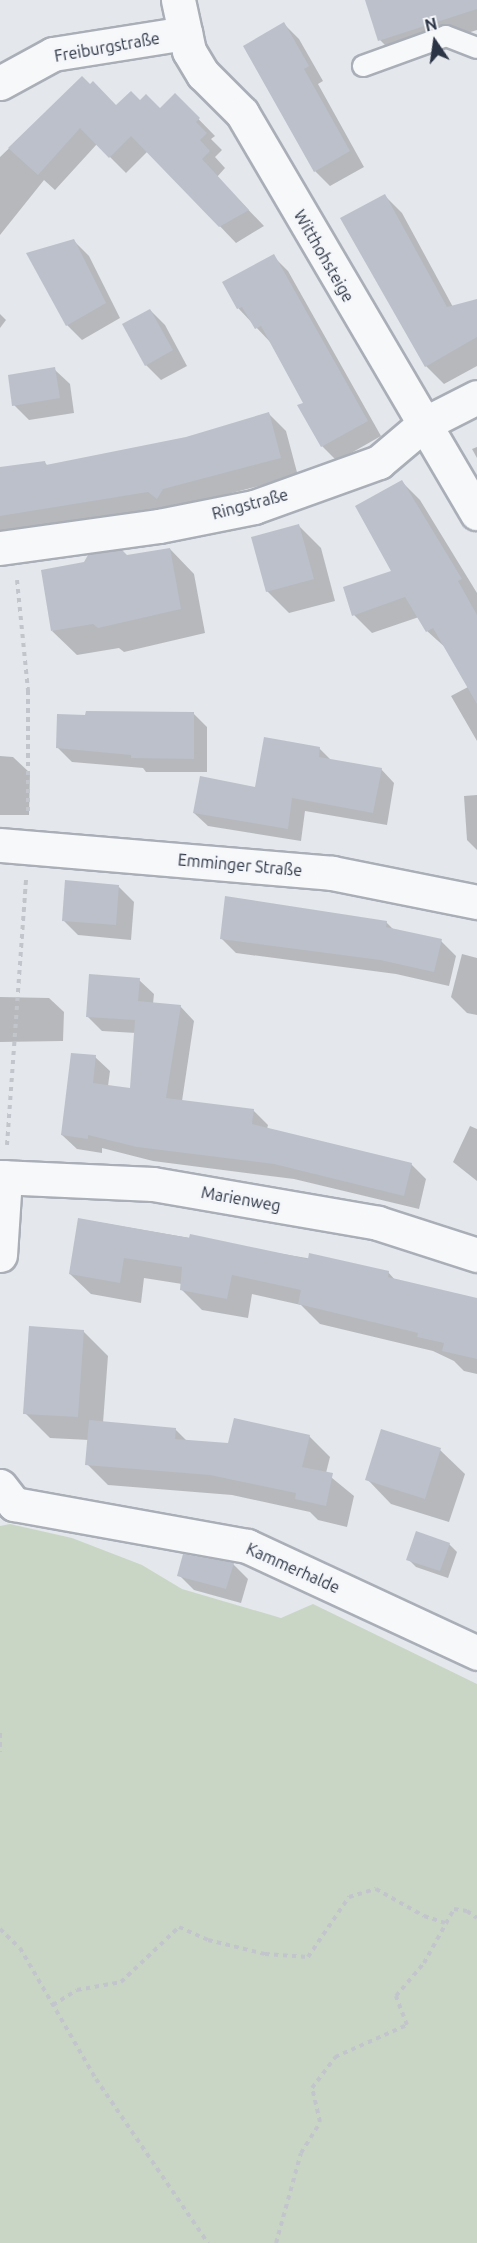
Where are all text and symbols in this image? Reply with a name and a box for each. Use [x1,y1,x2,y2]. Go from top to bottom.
north arrow [405,12,465,72]
text: N [423,14,439,35]
street label: Freiburgstraße [53,28,161,66]
street label: Witthohsteige [290,207,358,305]
street label: Ringstraße [210,485,290,523]
street label: Emminger Straße [177,850,303,880]
street label: Marienweg [200,1183,282,1215]
street label: Kammerhalde [243,1539,343,1597]

